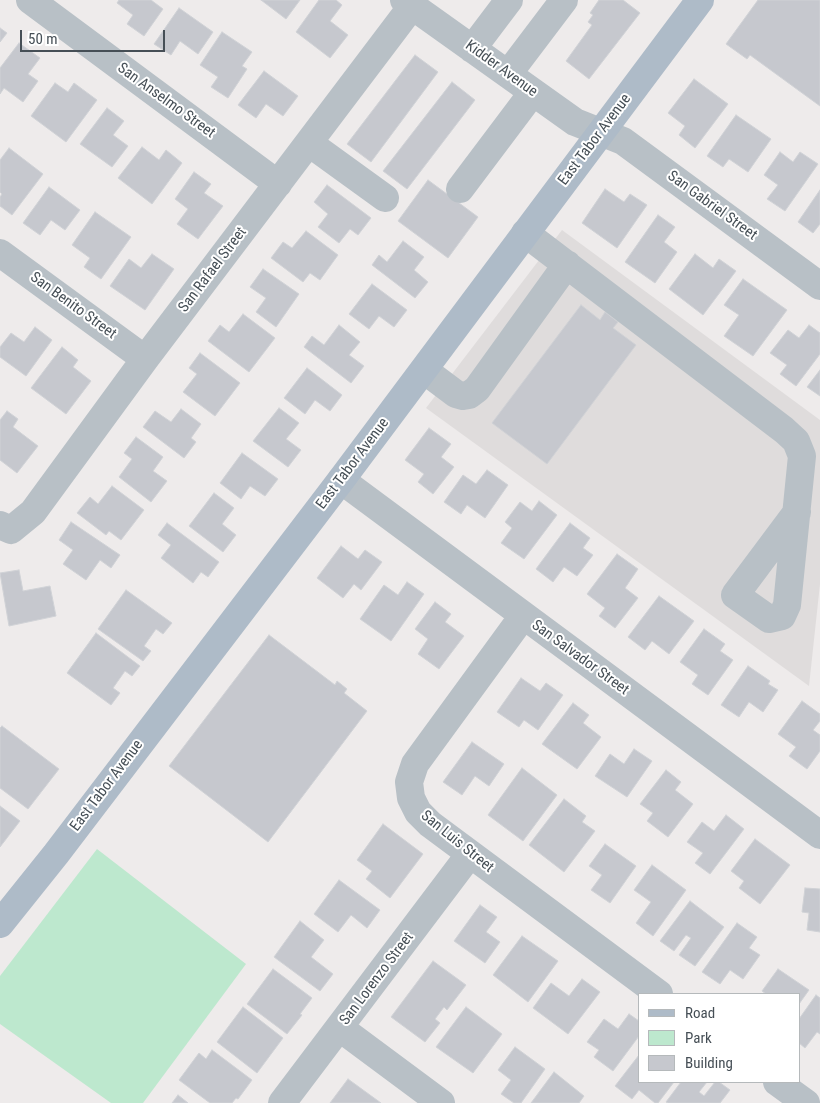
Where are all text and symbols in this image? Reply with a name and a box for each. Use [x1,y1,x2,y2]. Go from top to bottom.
scale bar [22,20,168,52]
text: 50 m [28,30,58,48]
street label: Kidder Avenue [461,37,541,101]
street label: San Anselmo Street [114,60,218,142]
street label: East Tabor Avenue [555,91,635,189]
street label: San Gabriel Street [664,168,760,244]
street label: San Rafael Street [175,224,251,316]
street label: San Benito Street [26,269,120,343]
street label: East Tabor Avenue [313,415,393,513]
street label: San Salvador Street [528,617,632,699]
street label: East Tabor Avenue [67,737,147,835]
street label: San Luis Street [417,807,497,877]
street label: San Lorenzo Street [336,929,418,1029]
legend [638,993,800,1083]
text: Road [685,1004,715,1022]
text: Park [685,1029,712,1047]
text: Building [685,1054,733,1072]

